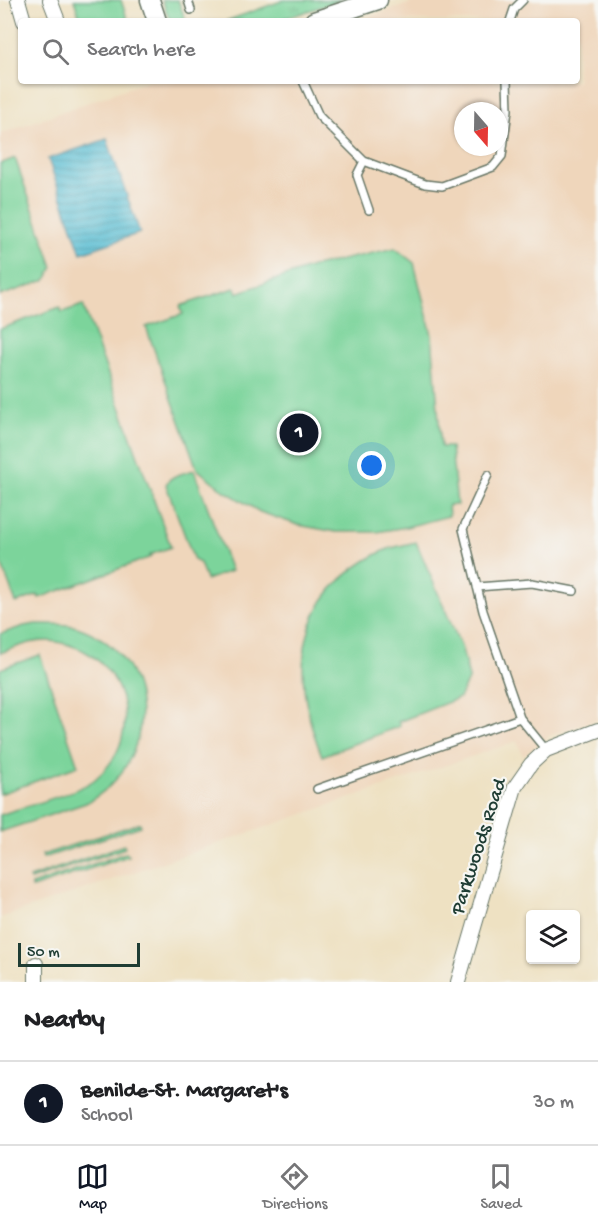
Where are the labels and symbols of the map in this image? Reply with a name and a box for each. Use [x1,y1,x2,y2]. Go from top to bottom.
north arrow [454,102,508,156]
pin: 1 [280,410,318,456]
your location [357,451,386,480]
street label: Parkwoods Road [447,774,514,919]
scale bar [18,940,140,968]

